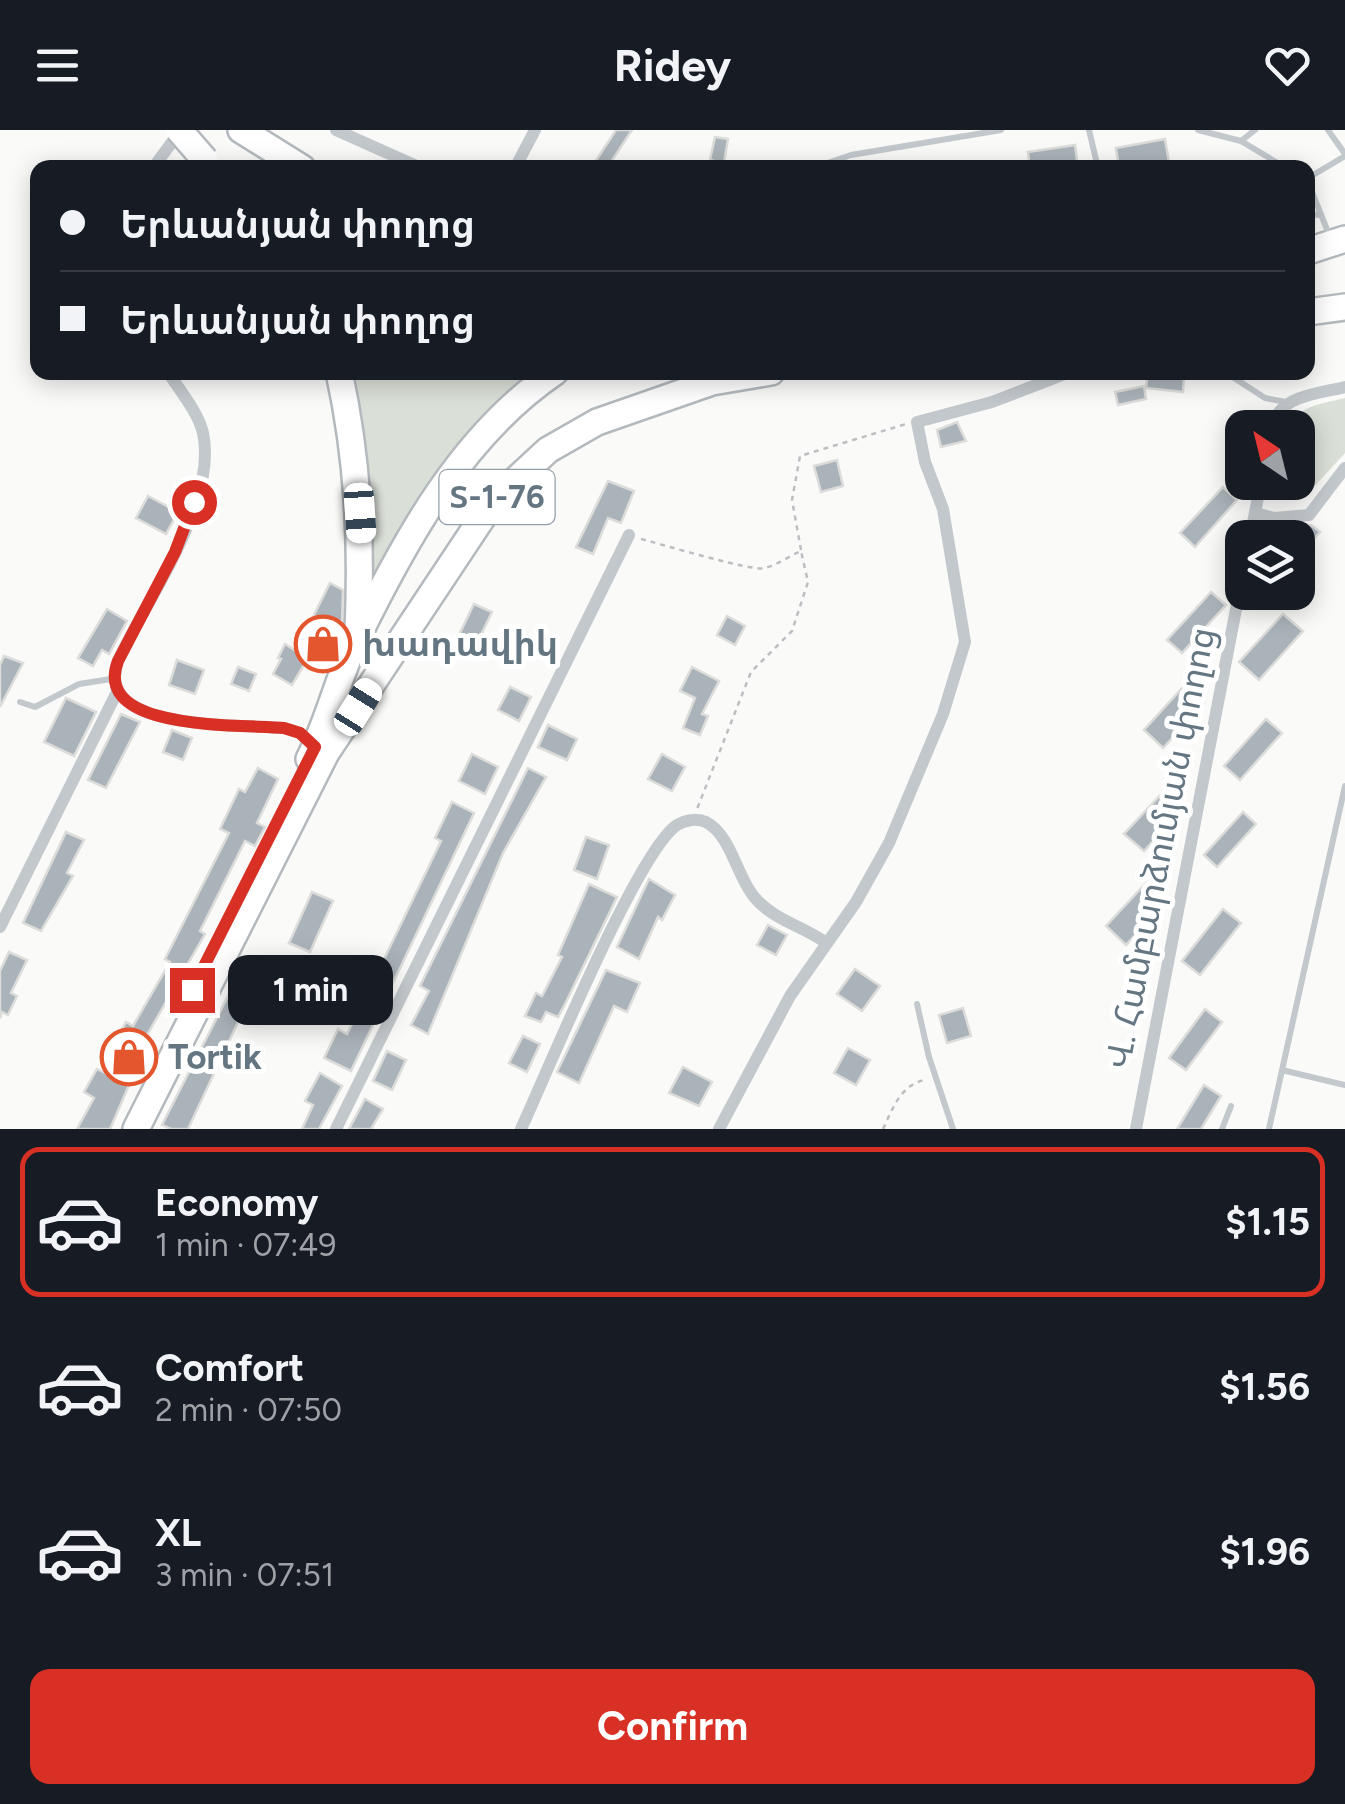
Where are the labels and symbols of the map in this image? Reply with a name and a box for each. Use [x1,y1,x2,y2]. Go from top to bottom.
north arrow [1225,410,1315,500]
road number: Տ-1-76 [440,470,554,524]
route start [172,480,217,525]
car [343,482,377,544]
shop icon: խադավիկ [293,614,353,674]
place label: խադավիկ [362,623,558,665]
street label: Վ. Համբարձումյան փողոց [1097,624,1223,1072]
car [329,674,387,740]
callout: 1 min [227,955,392,1025]
route end [170,968,215,1013]
shop icon: Tortik [99,1027,159,1087]
place label: Tortik [168,1036,262,1078]

